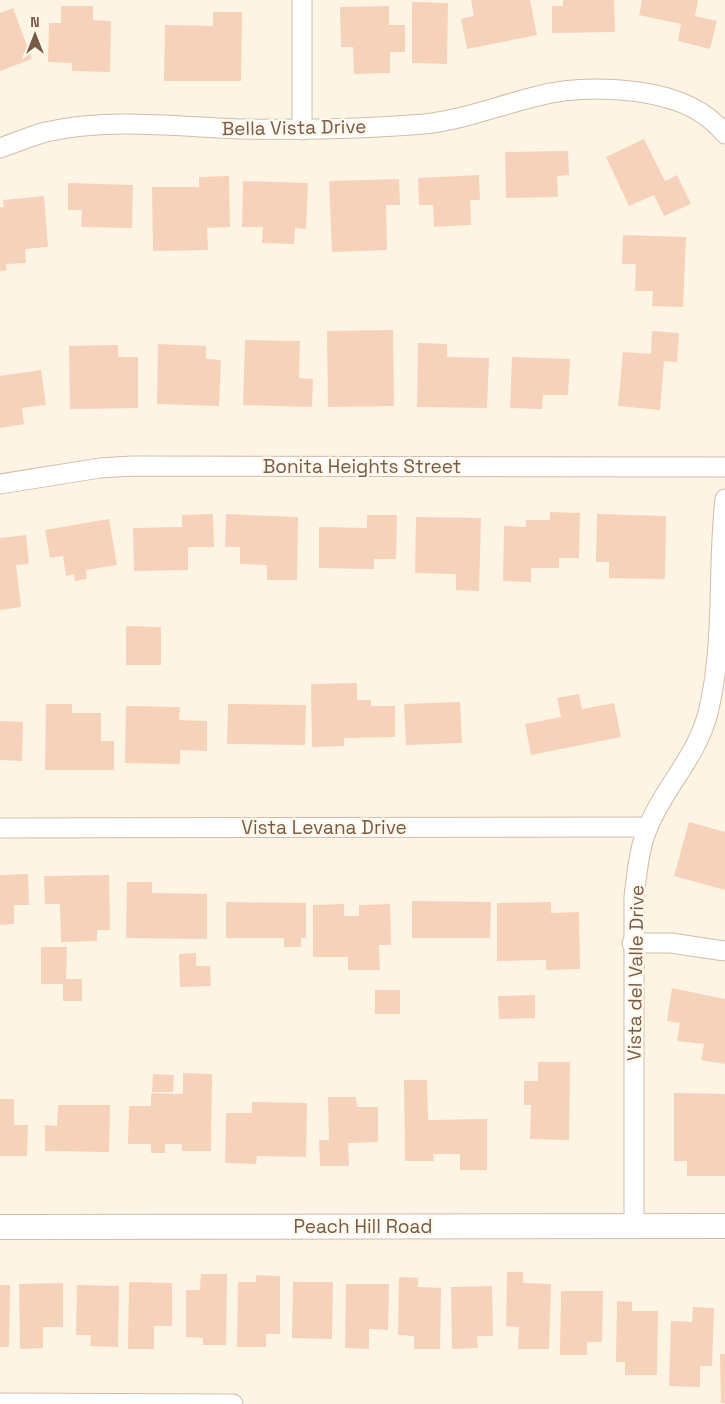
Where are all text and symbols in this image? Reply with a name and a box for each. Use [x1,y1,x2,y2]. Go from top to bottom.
north arrow [10,10,60,60]
text: N [30,13,40,31]
street label: Bella Vista Drive [221,114,367,141]
street label: Bonita Heights Street [263,454,461,479]
street label: Vista Levana Drive [241,815,407,840]
street label: Vista del Valle Drive [621,885,650,1061]
street label: Peach Hill Road [294,1214,432,1239]

